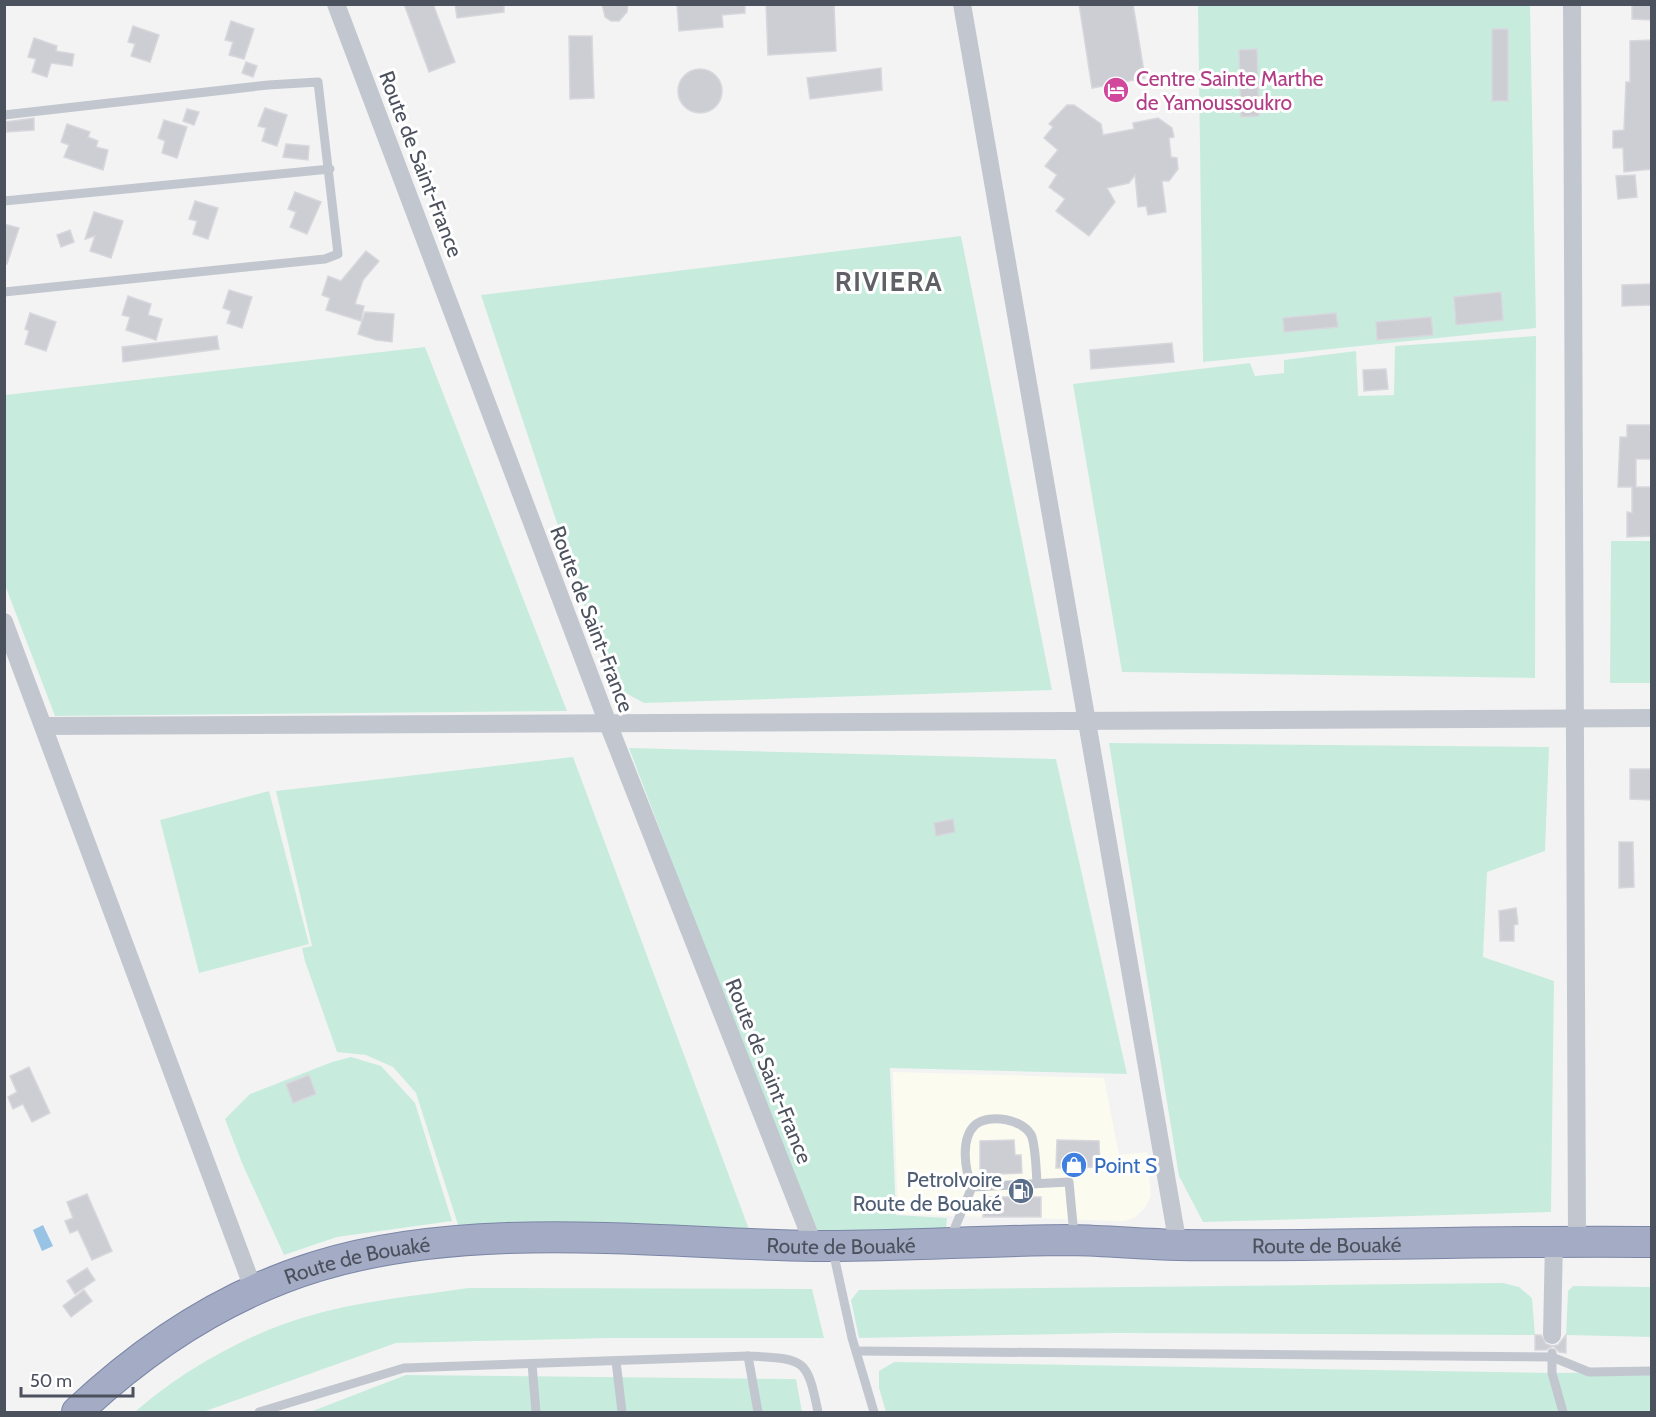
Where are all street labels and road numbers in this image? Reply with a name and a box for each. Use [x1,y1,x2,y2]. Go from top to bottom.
street label: Route de Saint-France [374,67,468,261]
street label: Route de Saint-France [545,522,639,716]
street label: Route de Saint-France [720,975,818,1167]
street label: Route de Bouaké [281,1231,432,1289]
street label: Route de Bouaké [1252,1231,1402,1258]
street label: Route de Bouaké [766,1232,916,1259]

